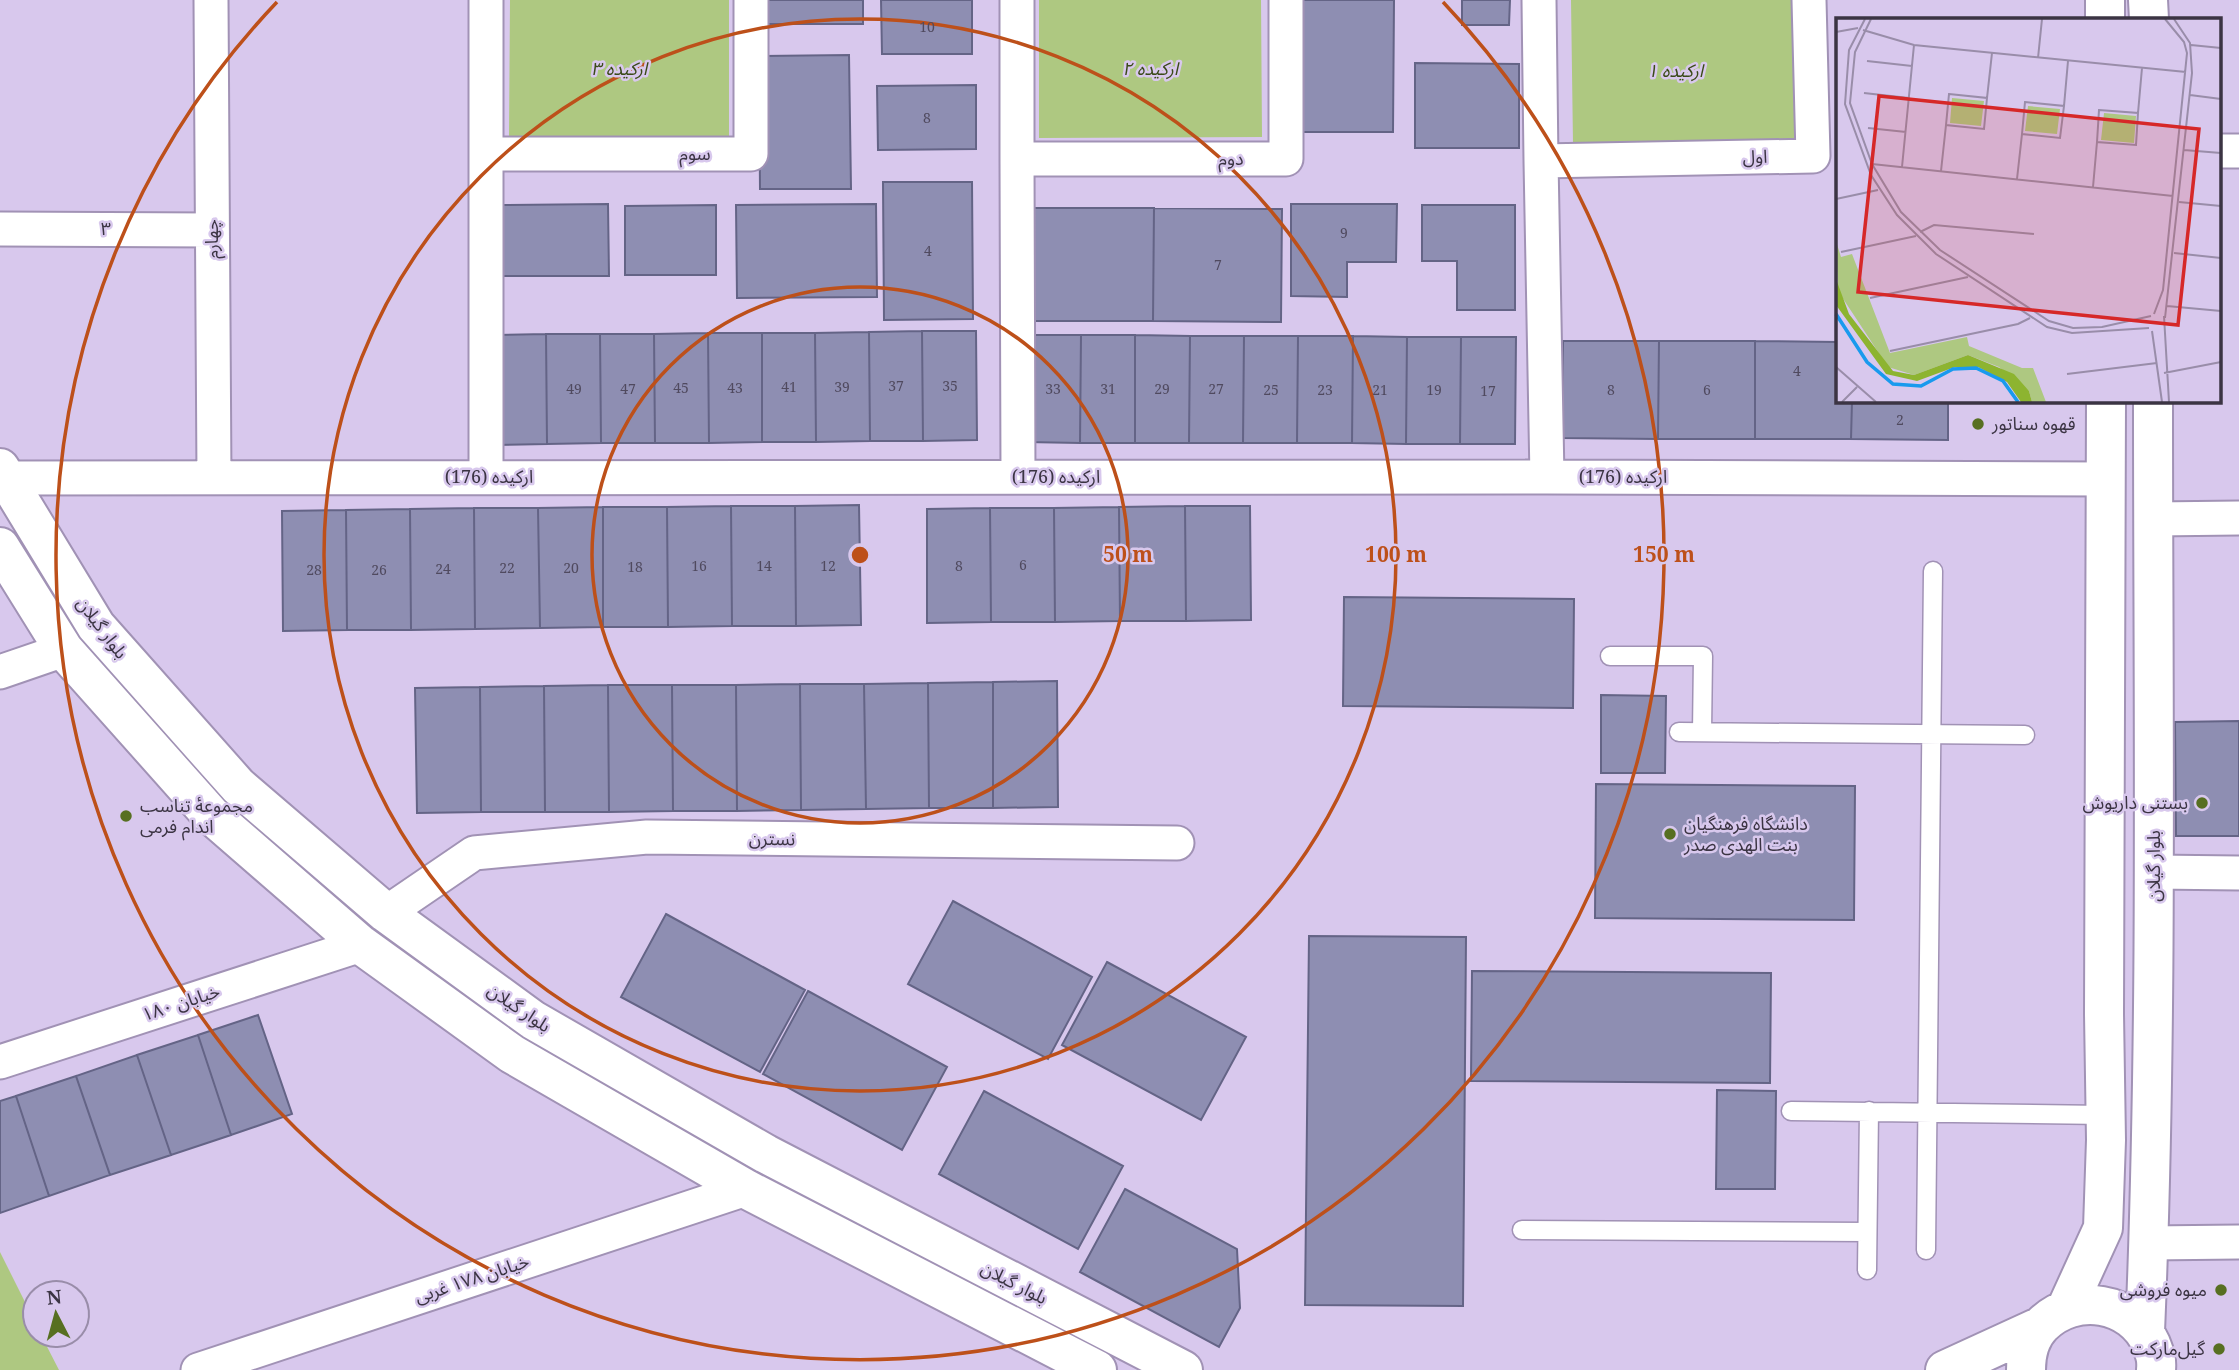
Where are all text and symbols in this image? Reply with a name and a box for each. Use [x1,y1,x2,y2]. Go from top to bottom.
house number: 10 [919,17,935,36]
inset map [1836,18,2222,402]
park label: ارکیده ۳ [591,56,649,80]
park label: ارکیده ۲ [1122,56,1180,80]
park label: ارکیده ۱ [1647,58,1705,82]
house number: 8 [923,108,931,127]
street label: سوم [679,141,711,168]
street label: اول [1742,144,1768,168]
street label: دوم [1218,146,1244,173]
street label: ۳ [101,216,111,240]
street label: چهارم [199,219,226,259]
house number: 9 [1340,223,1348,242]
house number: 4 [924,241,932,260]
house number: 7 [1214,255,1222,274]
house number: 4 [1793,361,1801,380]
house number: 37 [888,376,904,395]
house number: 35 [942,376,958,395]
house number: 41 [781,377,797,396]
house number: 39 [834,377,850,396]
house number: 45 [673,378,689,397]
house number: 43 [727,378,743,397]
house number: 49 [566,379,582,398]
house number: 47 [620,379,636,398]
house number: 33 [1045,379,1061,398]
house number: 31 [1100,379,1116,398]
house number: 29 [1154,379,1170,398]
house number: 27 [1208,379,1224,398]
house number: 25 [1263,380,1279,399]
house number: 23 [1317,380,1333,399]
house number: 21 [1372,380,1388,399]
house number: 19 [1426,380,1442,399]
house number: 8 [1607,380,1615,399]
house number: 6 [1703,380,1711,399]
house number: 17 [1480,381,1496,400]
house number: 2 [1896,410,1904,429]
place label: قهوه سناتور [1991,411,2076,435]
marker: قهوه سناتور [1970,416,1986,432]
street label: ارکیده (176) [445,464,533,488]
street label: ارکیده (176) [1012,464,1100,488]
street label: ارکیده (176) [1579,464,1667,488]
text: 50 m [1103,540,1153,568]
text: 100 m [1365,540,1427,568]
text: 150 m [1633,540,1695,568]
centre of rings [848,543,872,567]
house number: 6 [1019,555,1027,574]
house number: 16 [691,556,707,575]
house number: 14 [756,556,772,575]
house number: 12 [820,556,836,575]
house number: 8 [955,556,963,575]
house number: 18 [627,557,643,576]
house number: 22 [499,558,515,577]
house number: 20 [563,558,579,577]
house number: 24 [435,559,451,578]
house number: 28 [306,560,322,579]
house number: 26 [371,560,387,579]
street label: بلوار گیلان [72,592,134,663]
place label: بستنی داریوش [2082,790,2188,814]
place label: مجموعهٔ تناسب اندام فرمی [140,793,253,841]
marker: بستنی داریوش [2194,795,2210,811]
marker: مجموعهٔ تناسب اندام فرمی [118,808,134,824]
place label: دانشگاه فرهنگیان بنت الهدی صدر [1683,811,1808,856]
street label: نسترن [749,826,795,850]
marker: دانشگاه فرهنگیان بنت الهدی صدر [1662,826,1678,842]
street label: بلوار گیلان [2141,830,2165,902]
street label: بلوار گیلان [483,977,556,1037]
street label: خیابان ۱۸۰ [139,978,223,1026]
street label: خیابان ۱۷۸ غربی [411,1248,532,1308]
street label: بلوار گیلان [977,1255,1052,1309]
place label: میوه فروشی [2120,1277,2207,1301]
north arrow [21,1279,91,1349]
marker: میوه فروشی [2213,1282,2229,1298]
text: N [45,1283,63,1311]
place label: گیل‌مارکت [2130,1336,2206,1360]
marker: گیل‌مارکت [2211,1341,2227,1357]

